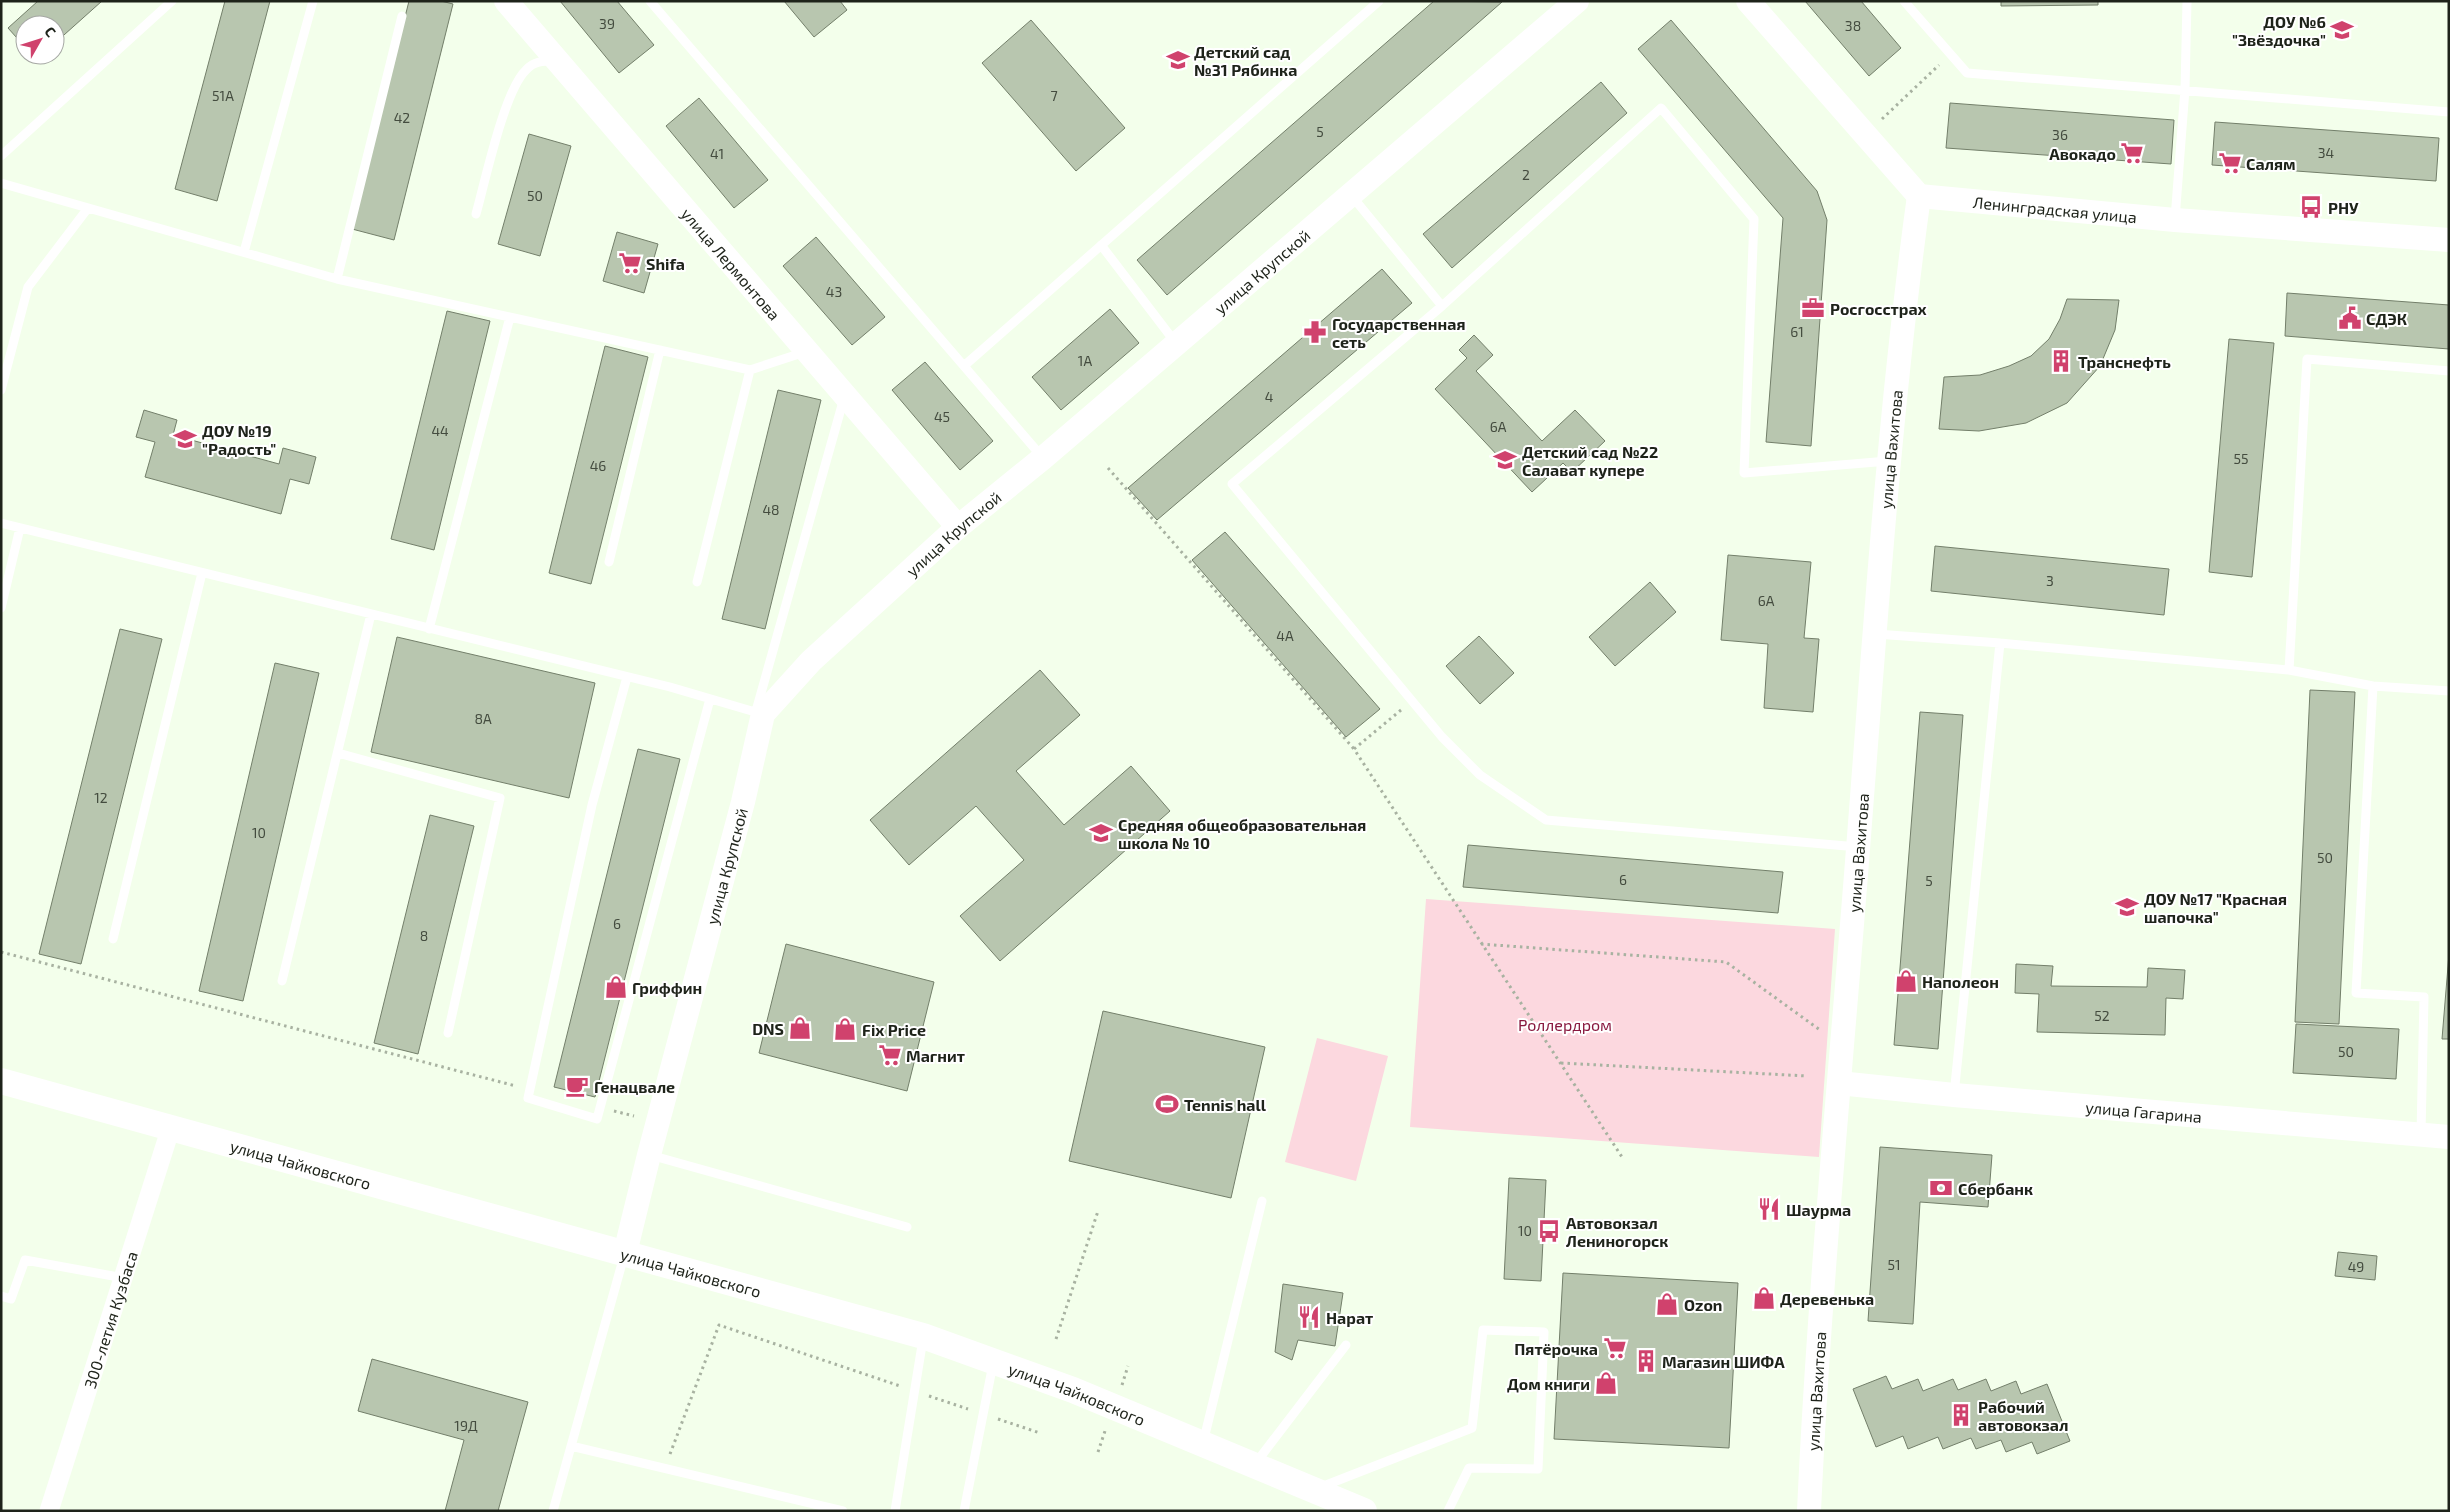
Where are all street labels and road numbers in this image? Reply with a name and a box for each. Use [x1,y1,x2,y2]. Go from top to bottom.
street label: Ленинградская улица [1972,192,2138,226]
street label: улица Лермонтова [677,204,785,323]
street label: улица Крупской [1210,225,1313,318]
street label: улица Вахитова [1875,389,1905,510]
street label: улица Крупской [902,487,1004,580]
street label: улица Вахитова [1844,793,1872,913]
street label: улица Крупской [701,806,751,927]
street label: улица Гагарина [2085,1097,2203,1125]
street label: улица Чайковского [228,1135,373,1192]
street label: улица Чайковского [618,1243,764,1300]
street label: 300-летия Кузбаса [79,1248,141,1390]
street label: улица Вахитова [1803,1331,1829,1451]
street label: улица Чайковского [1006,1358,1148,1429]

